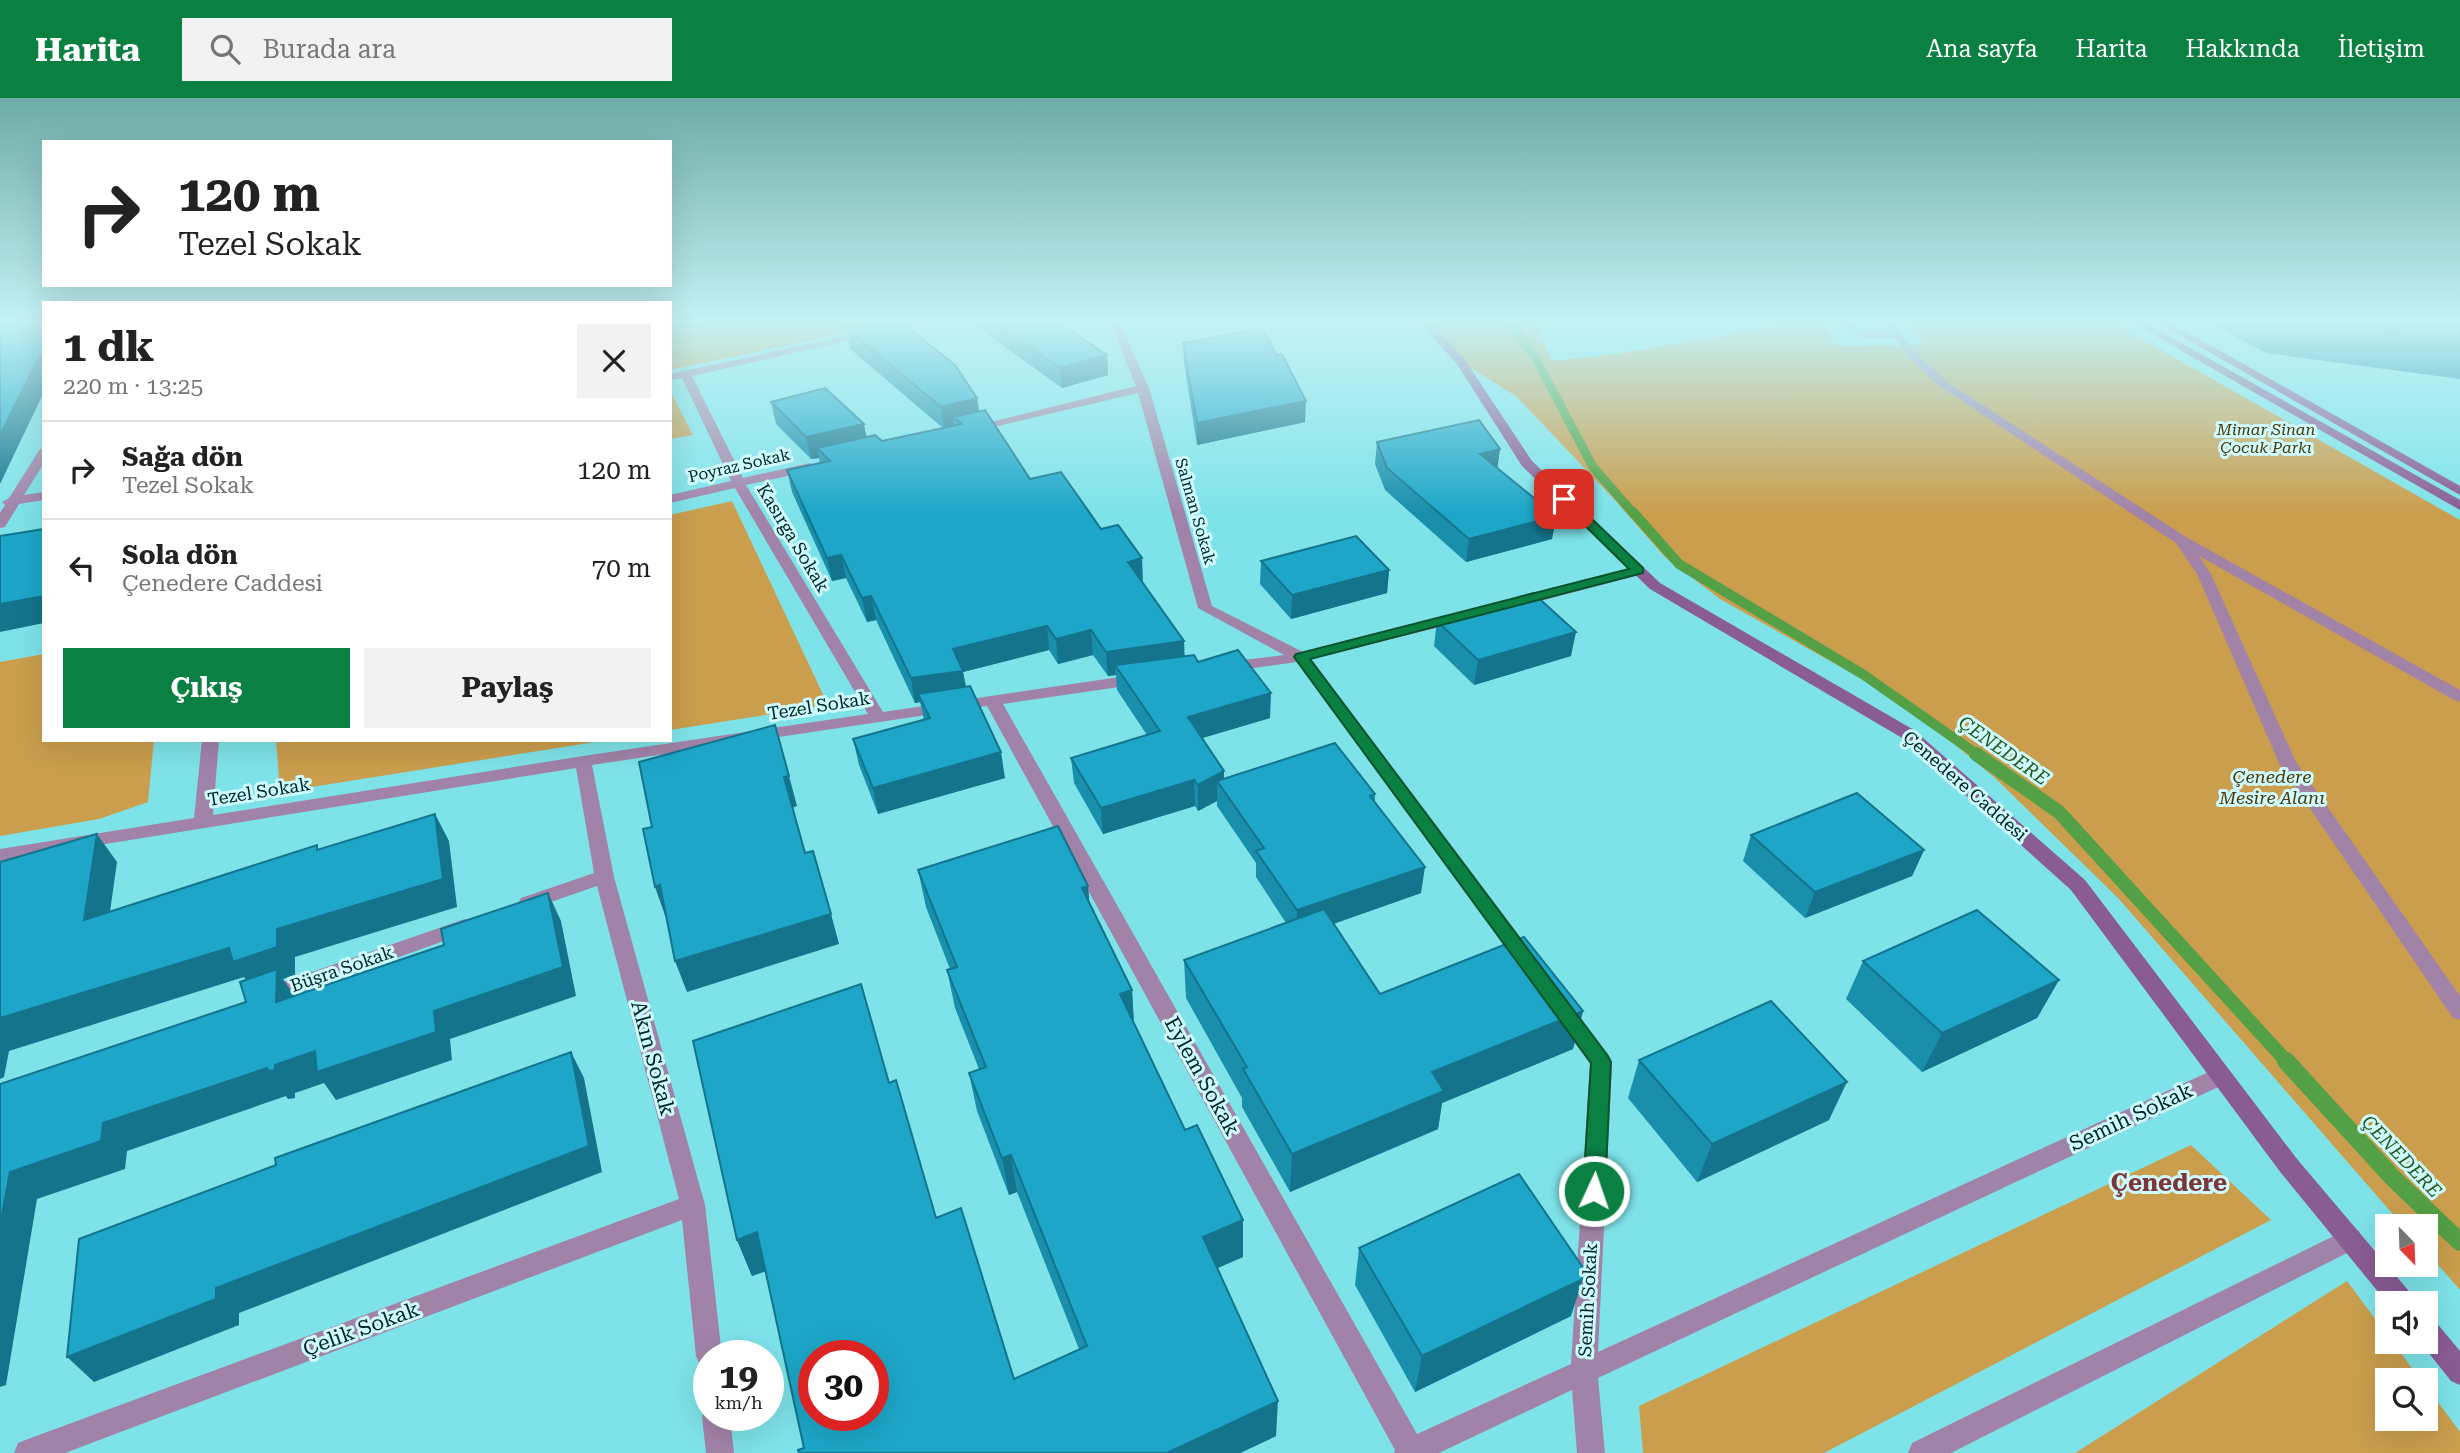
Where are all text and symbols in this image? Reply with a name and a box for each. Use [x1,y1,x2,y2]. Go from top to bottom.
search box [182,18,672,81]
text: Harita [35,30,140,69]
icon: search [206,30,244,68]
text: Burada ara [262,34,396,64]
text: Ana sayfa [1926,35,2037,63]
text: Harita [2075,35,2148,63]
text: Hakkında [2186,35,2300,63]
text: İletişim [2338,35,2425,63]
text: 120 m [178,166,320,223]
icon: right [63,168,154,259]
text: Tezel Sokak [178,225,362,263]
text: 1 dk [63,322,154,371]
button: close [577,324,651,398]
text: 220 m · 13:25 [63,373,203,400]
park label: Mimar Sinan Çocuk Parkı [2216,420,2315,457]
text: Sağa dön [122,442,243,472]
street label: Poyraz Sokak [686,445,792,486]
icon: right [63,451,101,489]
text: 120 m [577,455,651,485]
street label: Salman Sokak [1171,456,1220,566]
pin [1534,469,1594,529]
text: Tezel Sokak [122,472,254,499]
street label: Kasırga Sokak [753,480,834,596]
icon: arrive [1545,480,1583,518]
text: Sola dön [122,540,238,570]
icon: left [63,549,101,587]
text: 70 m [592,553,651,583]
text: Çenedere Caddesi [122,570,323,597]
button: Çıkış [63,648,350,728]
button: Paylaş [364,648,651,728]
street label: Tezel Sokak [766,687,872,724]
water label: ÇENEDERE [1954,711,2053,790]
street label: Çenedere Caddesi [1899,726,2032,845]
park label: Çenedere Mesire Alanı [2218,766,2325,808]
street label: Tezel Sokak [206,773,312,810]
street label: Büşra Sokak [288,941,396,996]
street label: Akın Sokak [626,998,680,1118]
street label: Eylem Sokak [1160,1012,1244,1140]
street label: Semih Sokak [2066,1078,2196,1156]
water label: ÇENEDERE [2357,1111,2446,1202]
position arrow [1557,1154,1631,1228]
district label: Çenedere [2111,1169,2227,1197]
north arrow [2375,1214,2438,1278]
map controls [2375,1214,2438,1431]
street label: Semih Sokak [1574,1242,1601,1358]
button: sound [2375,1291,2438,1354]
street label: Çelik Sokak [300,1297,422,1361]
speed limit sign: 30 [798,1340,889,1431]
text: 19 [719,1356,758,1397]
button: search [2375,1368,2438,1431]
text: km/h [714,1392,763,1413]

